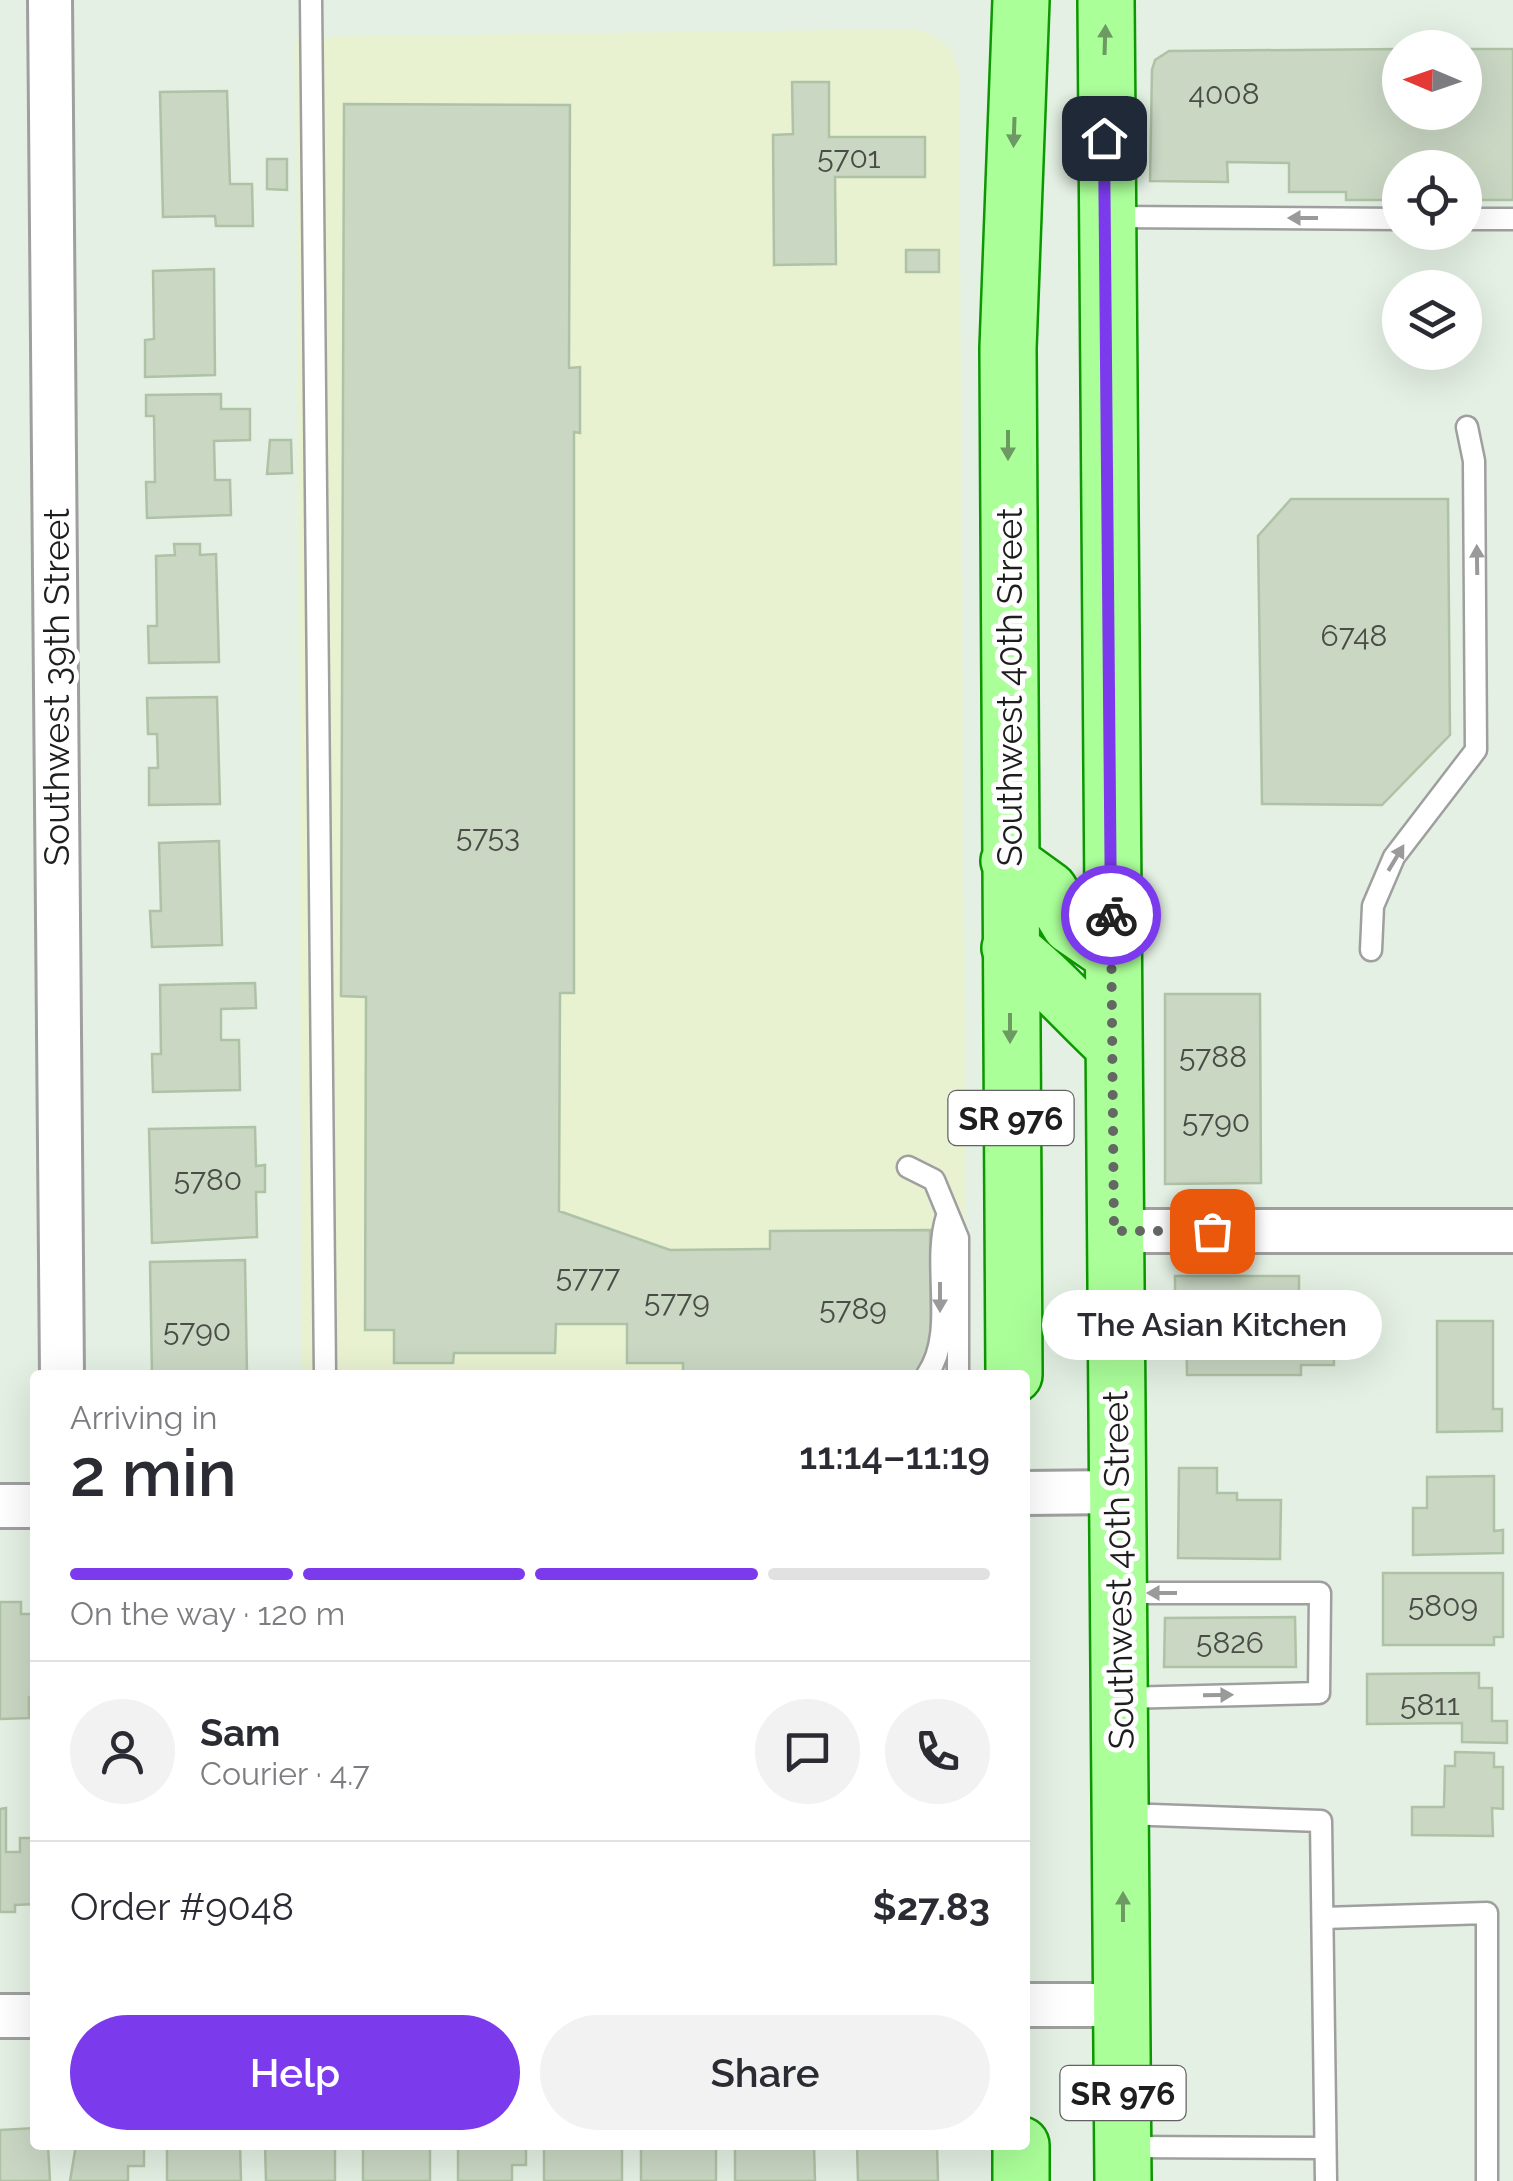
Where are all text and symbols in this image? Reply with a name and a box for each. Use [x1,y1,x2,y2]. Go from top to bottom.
one-way arrow [1097,24,1113,56]
north arrow [1382,30,1482,130]
map controls [1382,30,1482,370]
house number: 4008 [1189,76,1259,111]
pin [1062,96,1147,181]
icon: home [1077,111,1132,166]
one-way arrow [1006,117,1022,149]
house number: 5701 [817,140,881,175]
button: locate [1382,150,1482,250]
one-way arrow [1286,210,1318,226]
button: layers [1382,270,1482,370]
one-way arrow [1000,430,1016,462]
street label: Southwest 40th Street [989,507,1030,867]
street label: Southwest 39th Street [36,508,77,866]
one-way arrow [1468,543,1484,575]
house number: 6748 [1321,618,1387,653]
house number: 5753 [456,819,520,854]
one-way arrow [1387,844,1404,872]
courier [1061,865,1161,965]
icon: bike [1084,888,1139,943]
one-way arrow [1002,1013,1018,1045]
house number: 5788 [1179,1039,1247,1074]
road number: SR 976 [948,1091,1074,1145]
house number: 5790 [1182,1104,1250,1139]
house number: 5780 [174,1162,242,1197]
pin [1170,1189,1255,1274]
icon: bag [1185,1204,1240,1259]
house number: 5777 [556,1259,620,1294]
one-way arrow [932,1281,948,1313]
house number: 5779 [644,1284,710,1319]
house number: 5789 [819,1291,887,1326]
callout: The Asian Kitchen [1042,1291,1382,1361]
text: The Asian Kitchen [1077,1306,1347,1343]
house number: 5790 [163,1313,231,1348]
street label: Southwest 40th Street [1094,1390,1142,1750]
text: Arriving in [70,1399,217,1436]
text: 11:14–11:19 [799,1433,990,1478]
text: 2 min [70,1435,237,1511]
one-way arrow [1145,1585,1177,1601]
house number: 5809 [1408,1588,1478,1623]
text: On the way · 120 m [70,1595,345,1632]
house number: 5826 [1196,1625,1264,1660]
one-way arrow [1202,1687,1234,1703]
house number: 5811 [1400,1687,1460,1722]
button: person [70,1699,175,1804]
button: chat [755,1699,860,1804]
button: phone [885,1699,990,1804]
text: Sam [200,1710,280,1755]
text: Courier · 4.7 [200,1755,370,1792]
text: Order #9048 [70,1884,294,1929]
text: $27.83 [873,1884,990,1929]
one-way arrow [1114,1891,1130,1923]
button: Help [70,2015,520,2130]
button: Share [540,2015,990,2130]
road number: SR 976 [1060,2066,1186,2120]

